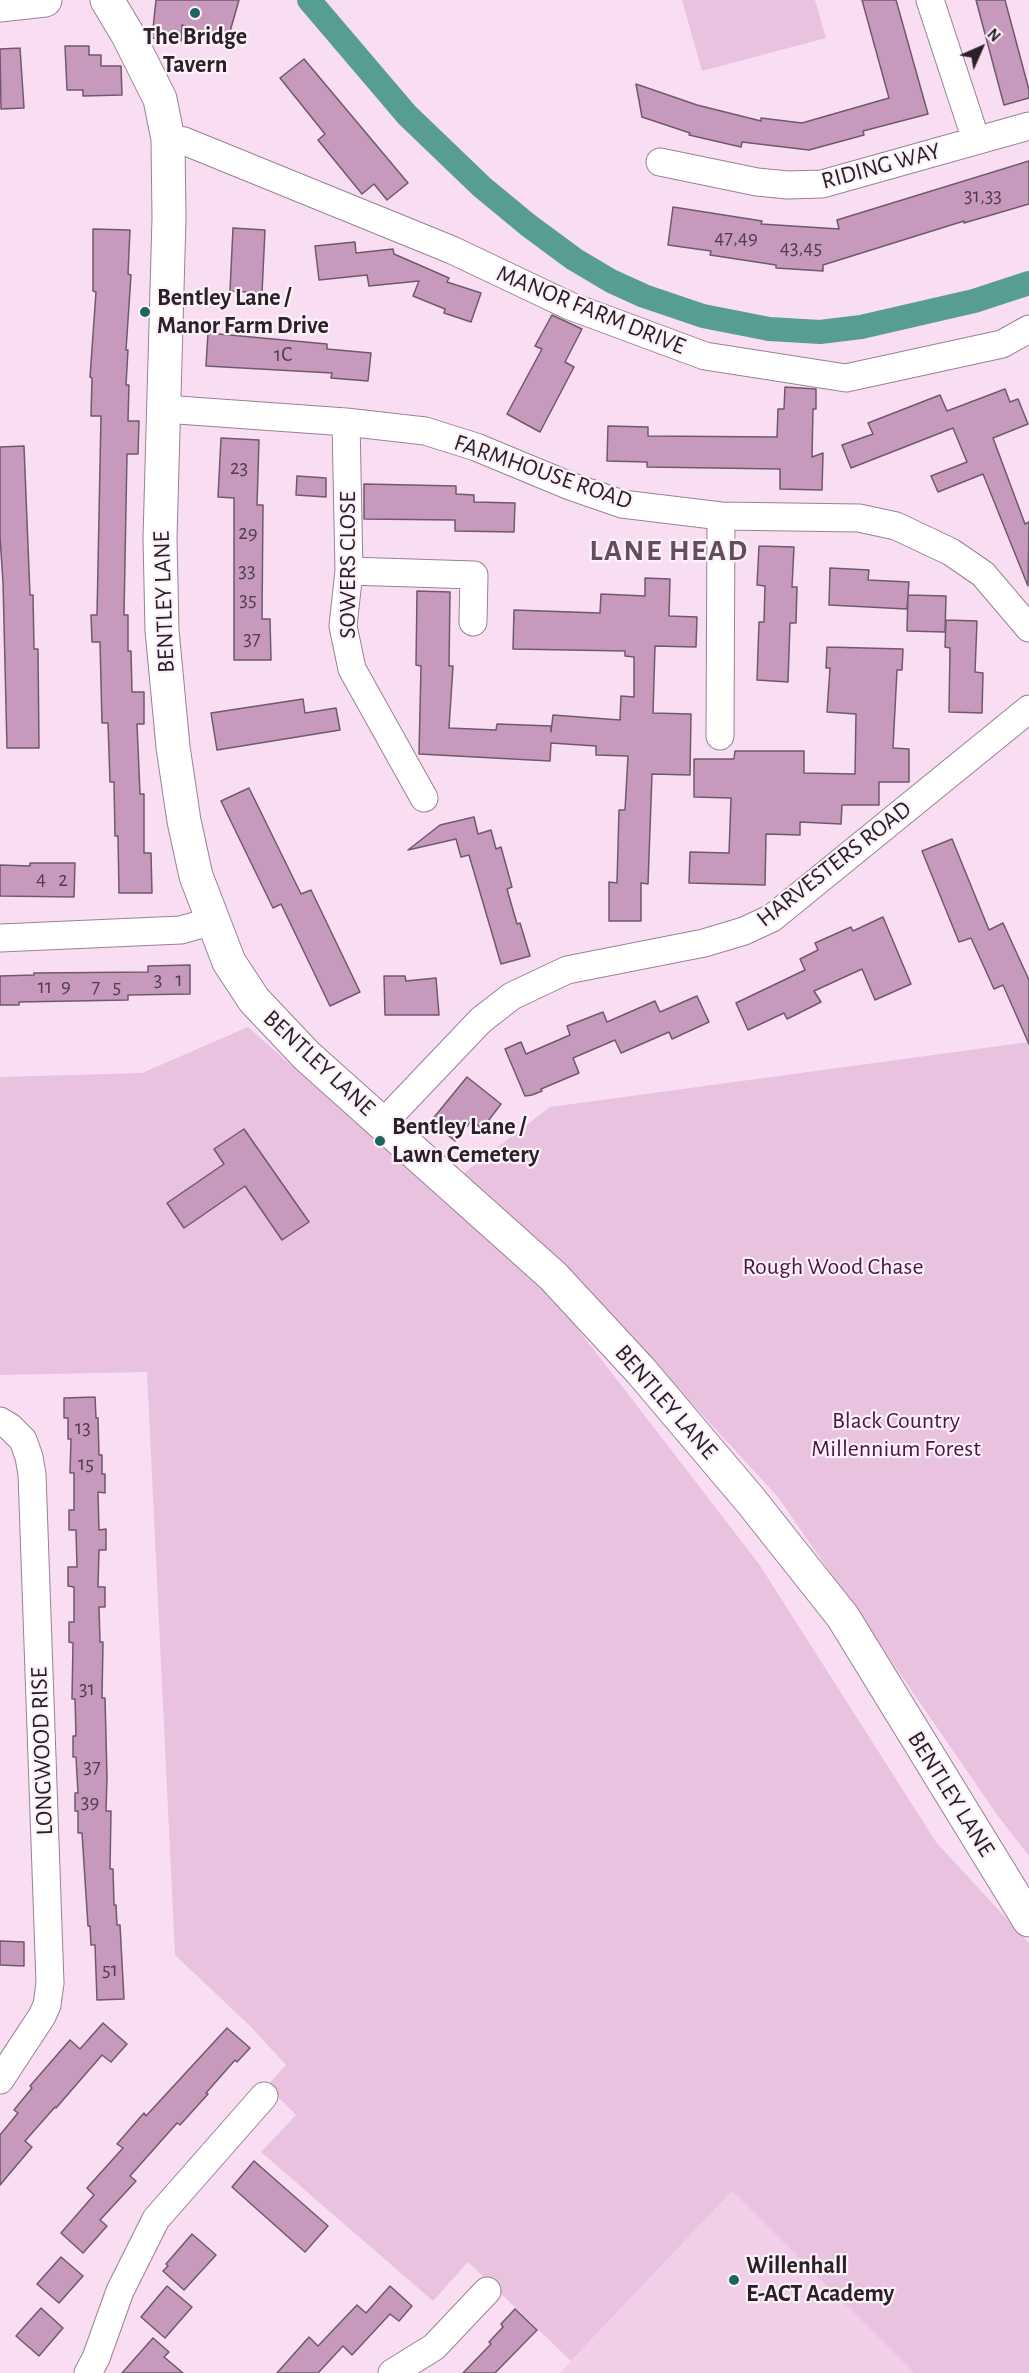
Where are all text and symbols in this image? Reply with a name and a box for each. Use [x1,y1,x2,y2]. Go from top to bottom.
marker: The Bridge Tavern [188,6,202,20]
north arrow [951,18,1011,78]
place label: The Bridge Tavern [143,23,247,79]
text: N [984,26,1003,45]
street label: RIDING WAY [818,136,944,196]
house number: 31,33 [964,183,1002,209]
house number: 47,49 [714,225,758,251]
house number: 43,45 [780,235,822,261]
street label: MANOR FARM DRIVE [492,259,690,361]
place label: Bentley Lane / Manor Farm Drive [157,284,329,340]
marker: Bentley Lane / Manor Farm Drive [138,305,152,319]
house number: 1C [274,342,292,368]
street label: FARMHOUSE ROAD [450,428,636,516]
house number: 23 [230,455,248,481]
street label: SOWERS CLOSE [334,491,362,639]
house number: 29 [238,520,258,546]
street label: BENTLEY LANE [147,530,181,674]
district label: LANE HEAD [589,533,749,569]
house number: 33 [238,558,256,584]
house number: 35 [239,587,257,613]
house number: 37 [243,626,261,652]
street label: HARVESTERS ROAD [751,795,917,933]
house number: 4 [36,866,46,892]
house number: 2 [58,867,68,893]
house number: 3 [154,967,162,993]
house number: 1 [175,967,183,993]
house number: 9 [61,973,71,999]
house number: 11 [38,974,52,1000]
house number: 7 [92,974,100,1000]
house number: 5 [113,974,121,1000]
street label: BENTLEY LANE [257,1004,381,1122]
place label: Bentley Lane / Lawn Cemetery [392,1113,539,1169]
marker: Bentley Lane / Lawn Cemetery [373,1134,387,1148]
park label: Rough Wood Chase [743,1253,923,1281]
street label: BENTLEY LANE [608,1339,724,1465]
park label: Black Country Millennium Forest [811,1407,981,1463]
house number: 13 [75,1415,91,1441]
house number: 15 [78,1451,94,1477]
street label: LONGWOOD RISE [25,1666,59,1836]
house number: 31 [79,1676,95,1702]
street label: BENTLEY LANE [901,1726,1001,1862]
house number: 37 [83,1754,101,1780]
house number: 39 [81,1789,99,1815]
house number: 51 [102,1957,118,1983]
place label: Willenhall E-ACT Academy [746,2252,894,2308]
marker: Willenhall E-ACT Academy [727,2273,741,2287]

